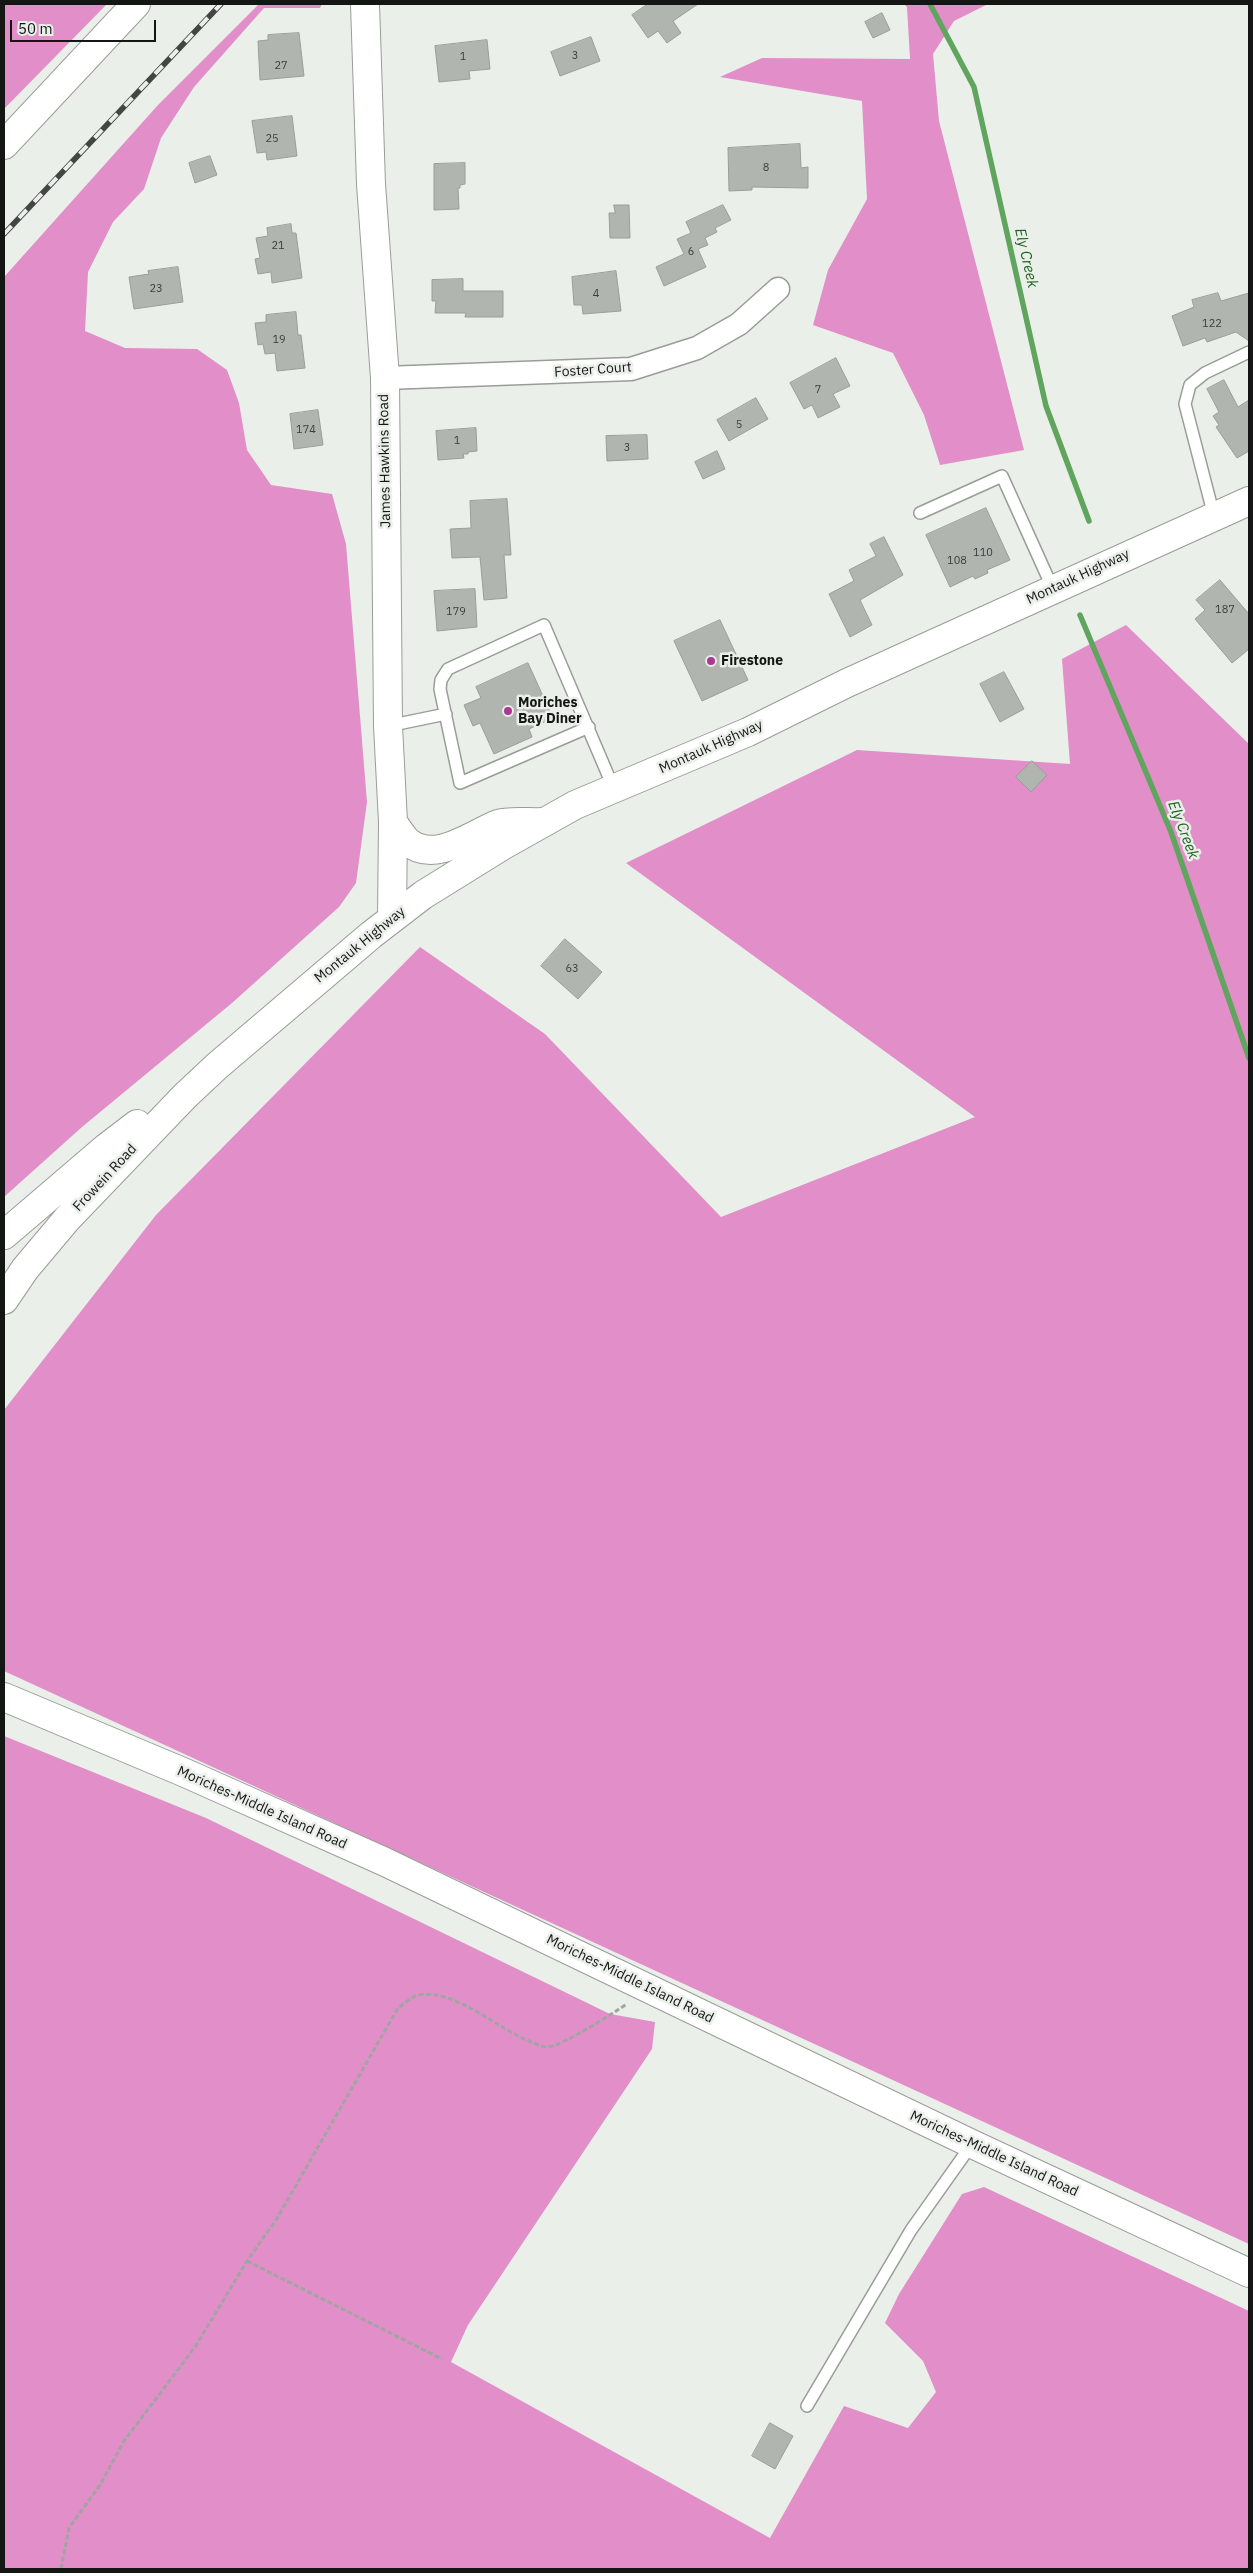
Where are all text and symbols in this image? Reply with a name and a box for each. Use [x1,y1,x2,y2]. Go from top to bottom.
scale bar [12,10,159,42]
text: 50 m [18,19,53,38]
house number: 3 [572,49,578,63]
house number: 1 [460,50,466,64]
house number: 27 [274,59,288,73]
house number: 25 [265,132,279,146]
house number: 8 [763,161,769,175]
water label: Ely Creek [1010,226,1042,290]
house number: 21 [271,239,285,253]
house number: 6 [688,245,694,259]
house number: 23 [149,282,163,296]
house number: 4 [593,287,599,301]
house number: 122 [1202,317,1222,331]
house number: 19 [272,333,286,347]
street label: Foster Court [554,359,632,381]
house number: 7 [815,383,821,397]
street label: James Hawkins Road [375,394,395,528]
house number: 5 [736,418,742,432]
house number: 174 [296,423,316,437]
house number: 1 [454,434,460,448]
house number: 3 [624,441,630,455]
house number: 110 [973,546,993,560]
street label: Montauk Highway [1024,546,1132,608]
house number: 108 [947,554,967,568]
house number: 187 [1215,603,1235,617]
house number: 179 [446,605,466,619]
place label: Firestone [721,653,783,669]
marker: Firestone [705,655,717,667]
place label: Moriches Bay Diner [518,695,582,728]
marker: Moriches Bay Diner [502,705,514,717]
street label: Montauk Highway [656,717,766,777]
water label: Ely Creek [1164,798,1202,862]
street label: Montauk Highway [311,903,409,987]
house number: 63 [565,962,579,976]
street label: Frowein Road [70,1141,140,1215]
street label: Moriches-Middle Island Road [175,1763,349,1853]
street label: Moriches-Middle Island Road [544,1931,716,2027]
street label: Moriches-Middle Island Road [907,2108,1081,2200]

